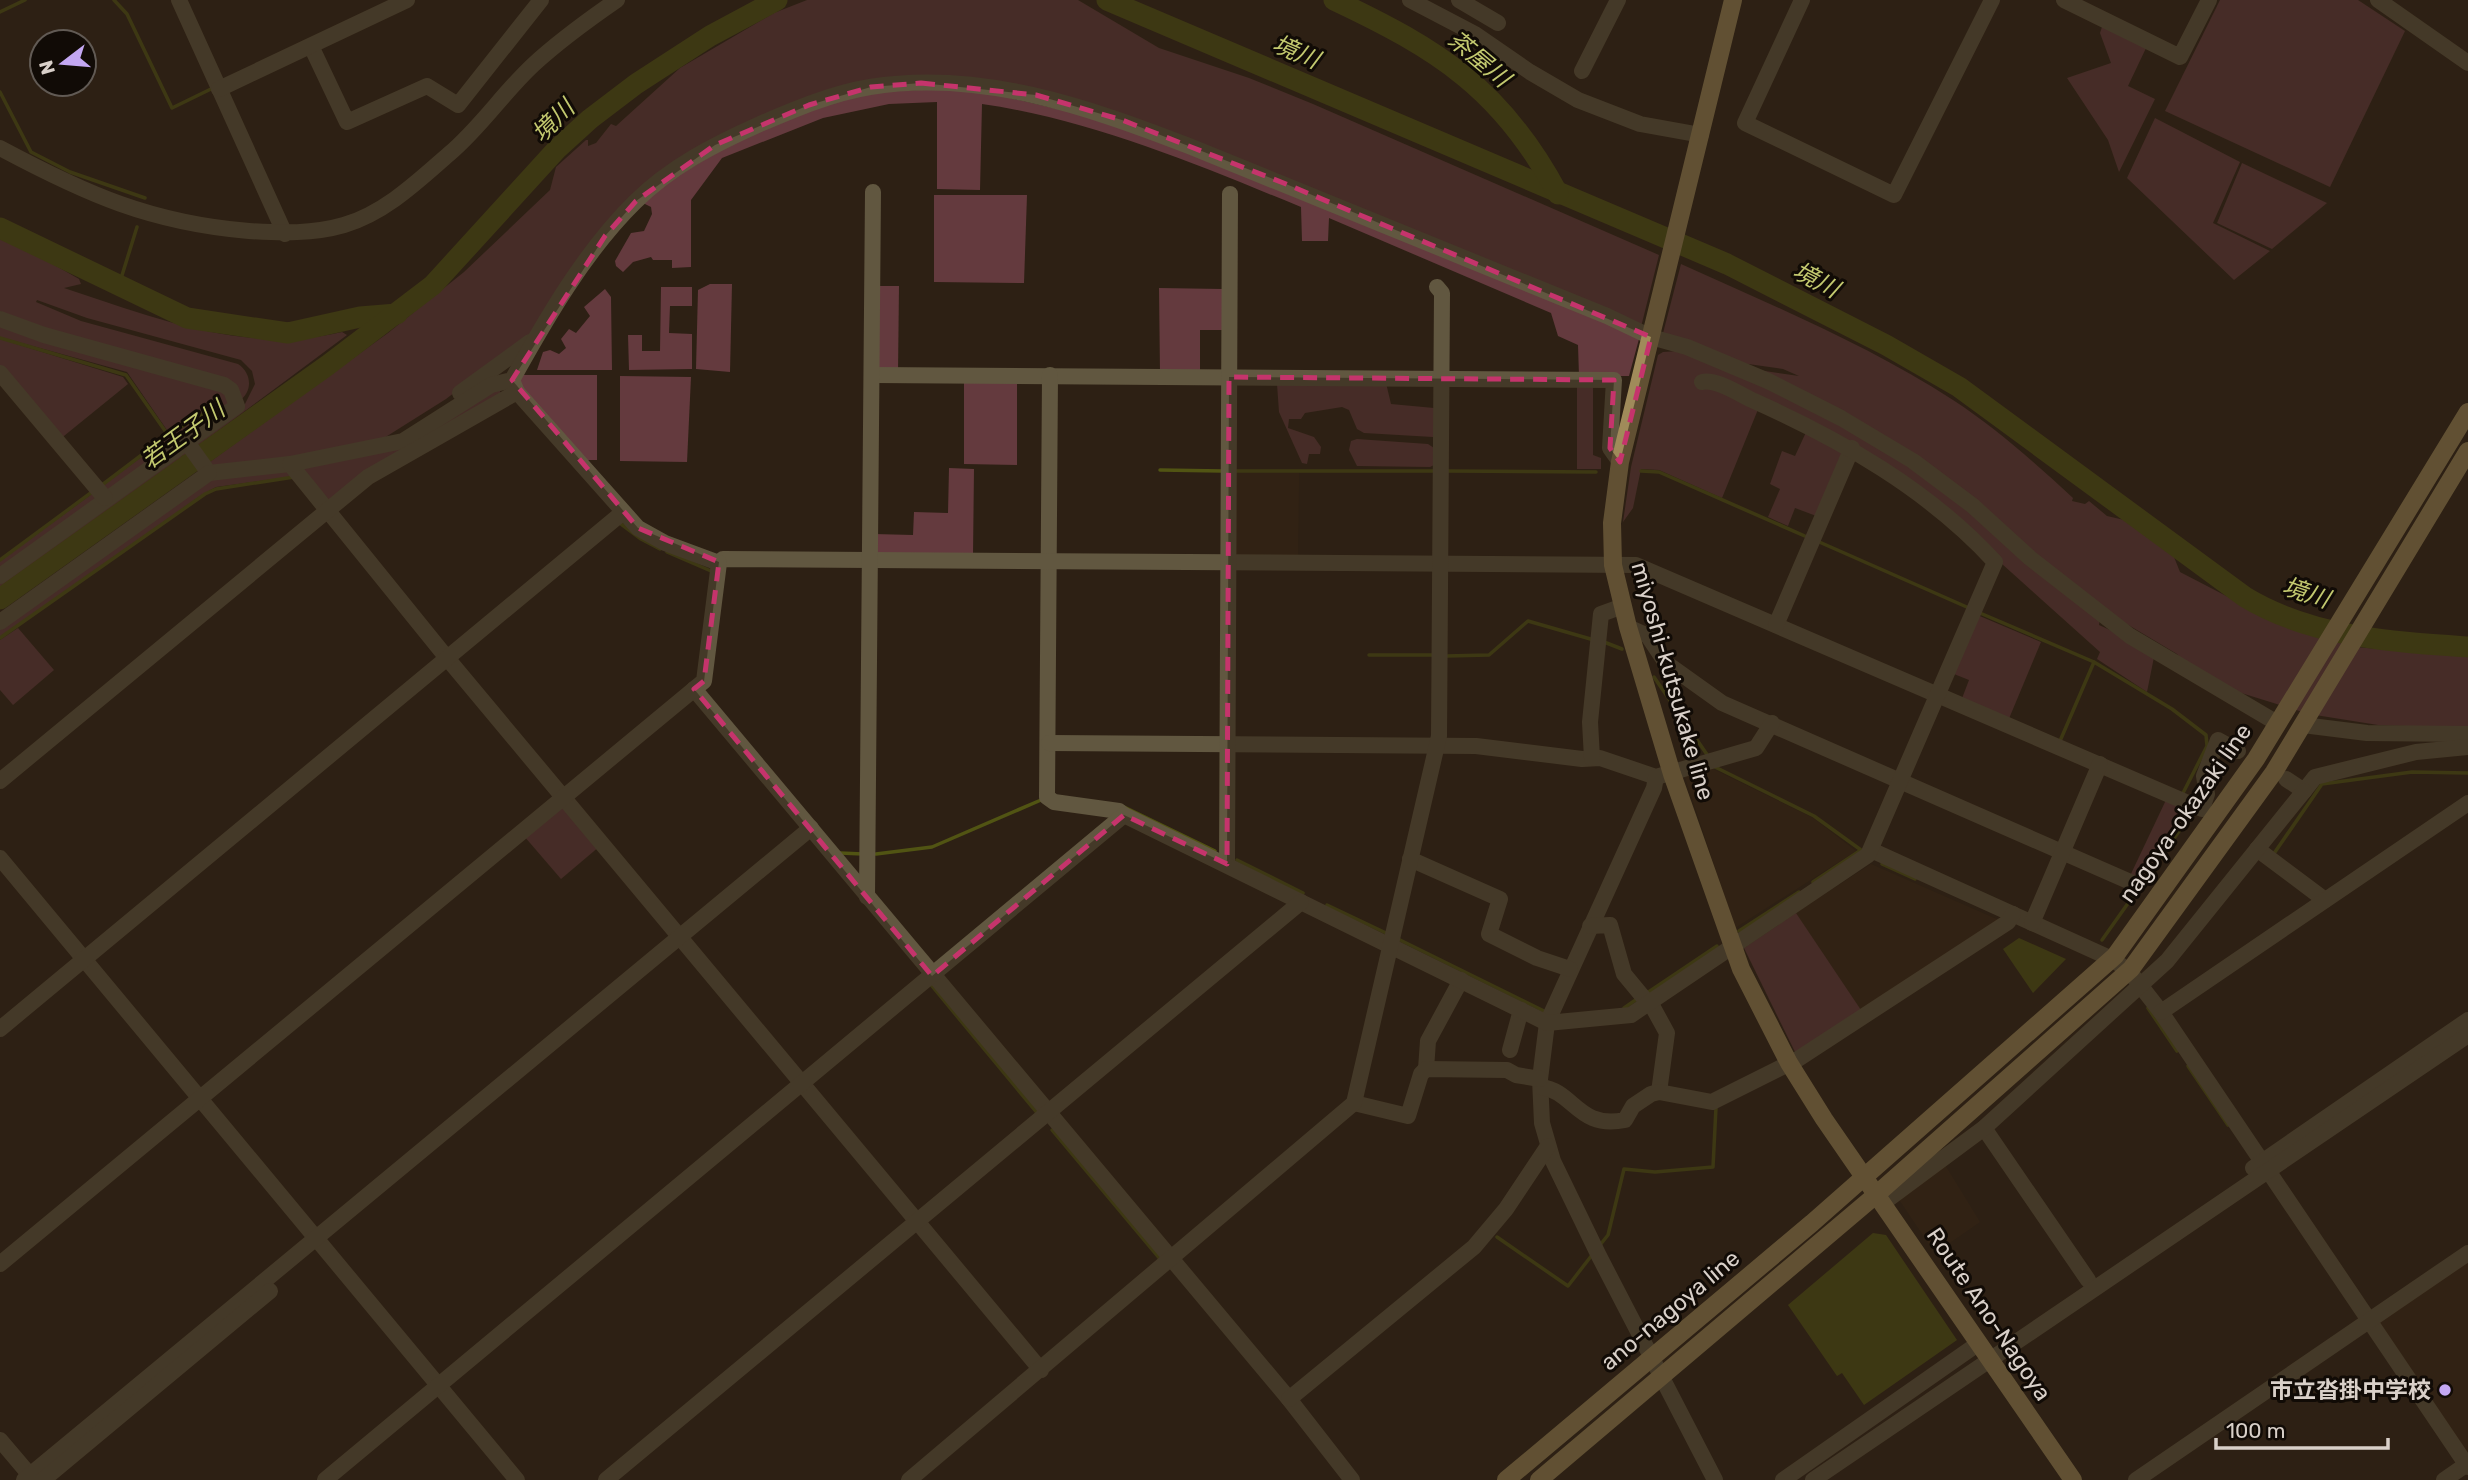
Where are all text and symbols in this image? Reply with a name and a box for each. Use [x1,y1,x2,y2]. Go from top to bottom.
water label: 茶屋川 [1442,25,1518,95]
north arrow [28,28,98,98]
water label: 境川 [1268,30,1326,75]
text: N [34,58,60,77]
water label: 境川 [526,92,582,148]
water label: 境川 [1788,257,1846,305]
water label: 若王子川 [136,394,232,475]
street label: miyoshi-kutsukake line [1626,559,1720,803]
water label: 境川 [2279,572,2336,615]
street label: nagoya-okazaki line [2113,718,2257,908]
street label: Route Ano-Nagoya [1921,1222,2057,1406]
street label: ano-nagoya line [1595,1244,1745,1376]
place label: 市立沓掛中学校 [2270,1376,2431,1404]
marker: 市立沓掛中学校 [2437,1382,2453,1398]
scale bar [2216,1406,2388,1450]
text: 100 m [2226,1418,2285,1443]

